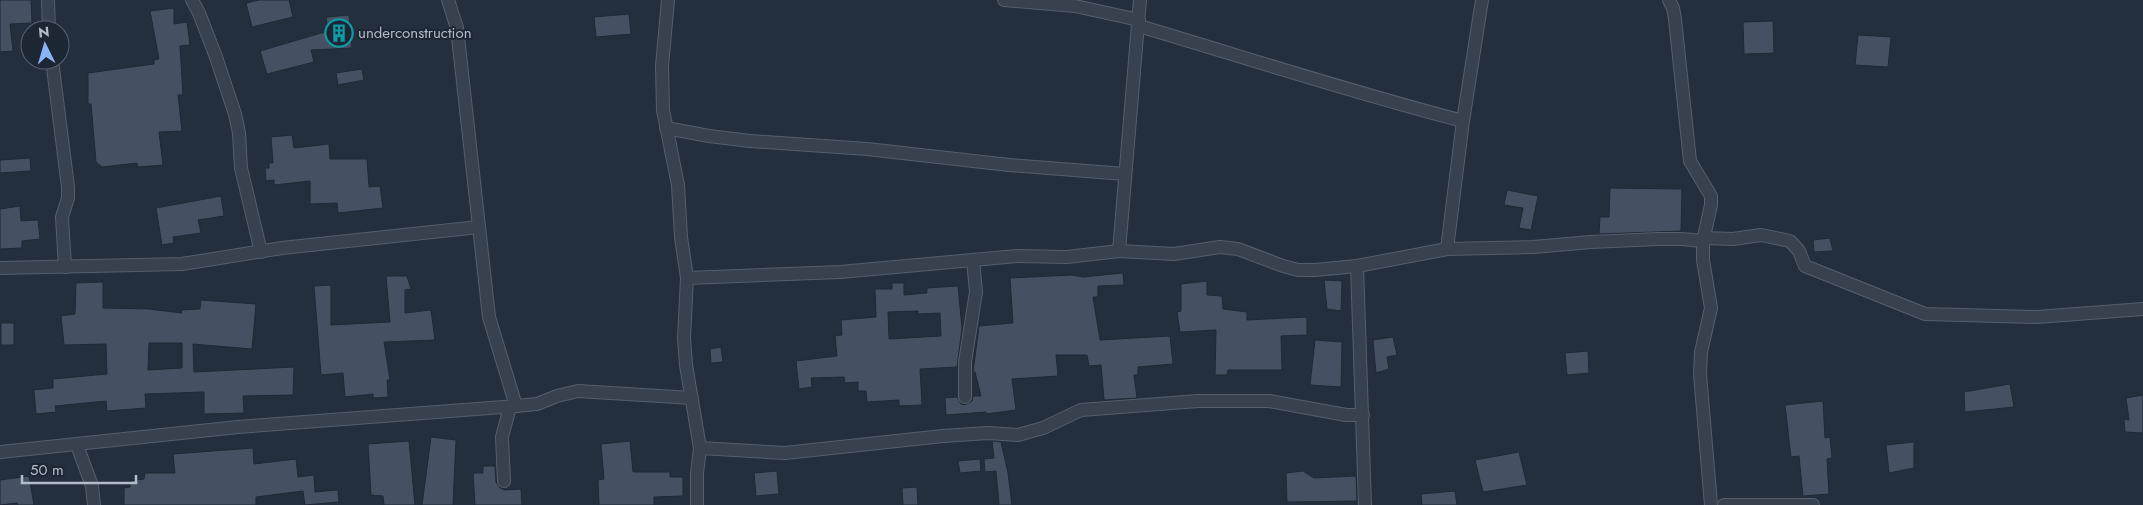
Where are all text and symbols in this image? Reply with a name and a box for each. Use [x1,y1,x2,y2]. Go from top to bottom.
building icon: underconstruction [324,18,354,48]
north arrow [20,20,70,70]
text: N [37,22,50,42]
place label: underconstruction [358,22,472,44]
scale bar [22,452,136,484]
text: 50 m [30,459,64,481]

